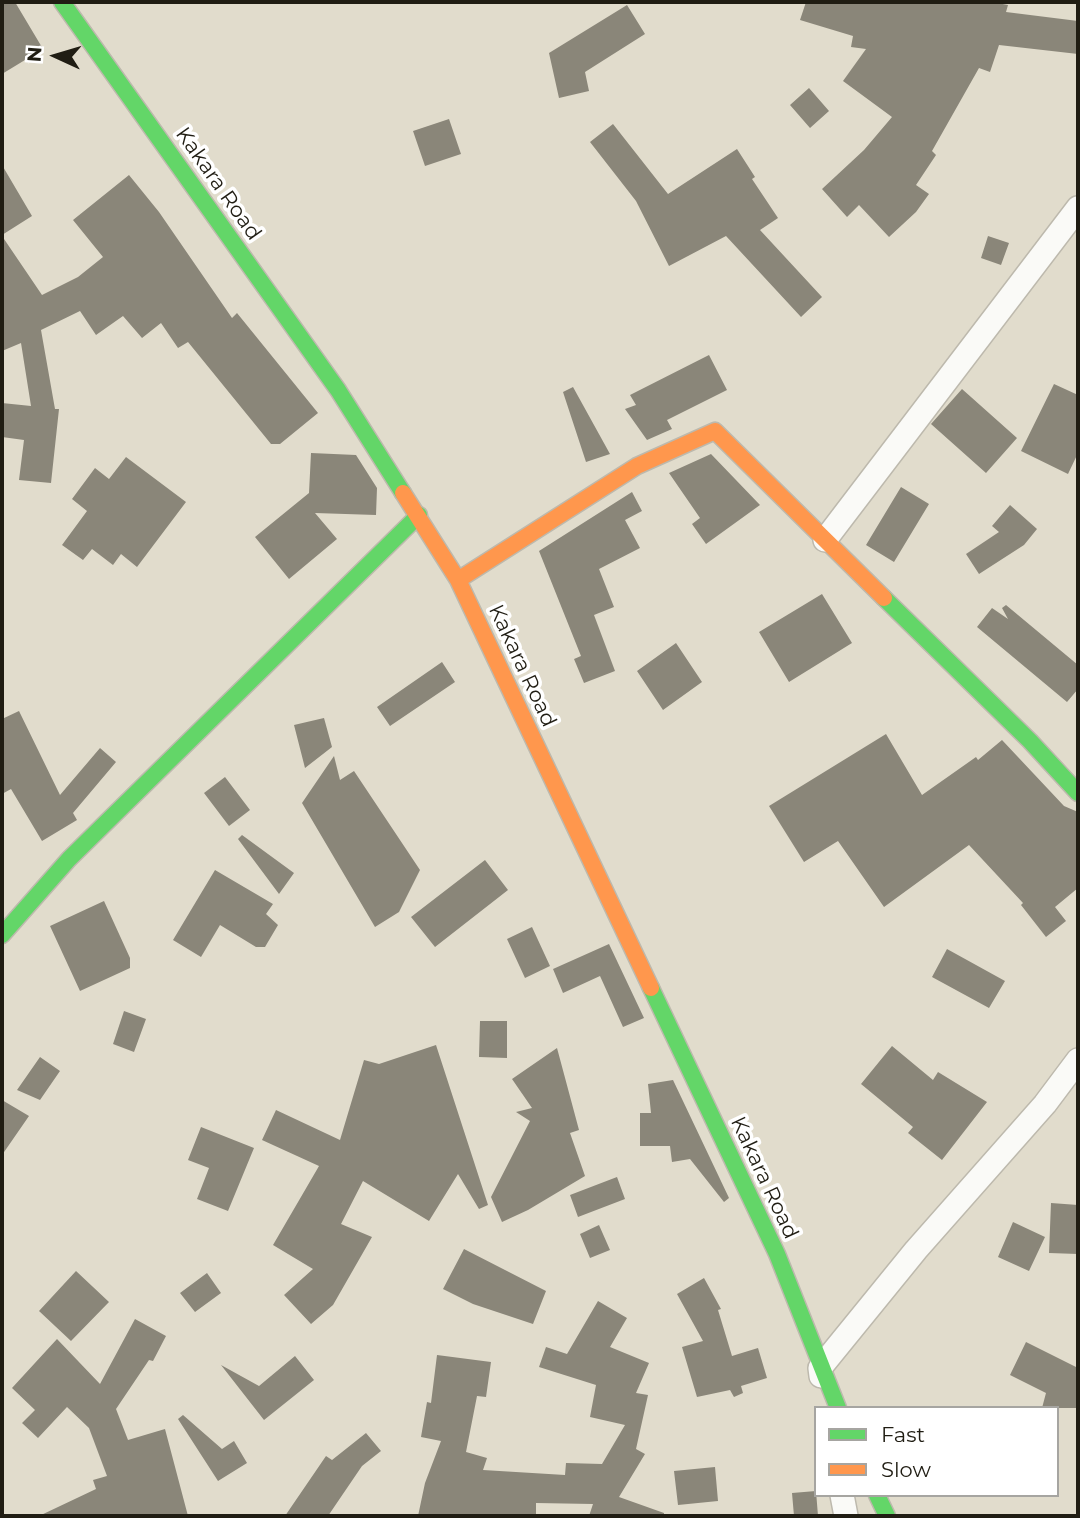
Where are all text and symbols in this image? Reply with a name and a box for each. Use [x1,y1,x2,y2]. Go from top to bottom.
north arrow [21,21,91,91]
text: N [23,46,47,63]
street label: Kakara Road [170,123,266,245]
street label: Kakara Road [483,601,561,731]
street label: Kakara Road [725,1113,803,1243]
legend [814,1406,1059,1497]
text: Fast [881,1422,925,1447]
text: Slow [881,1457,931,1482]

